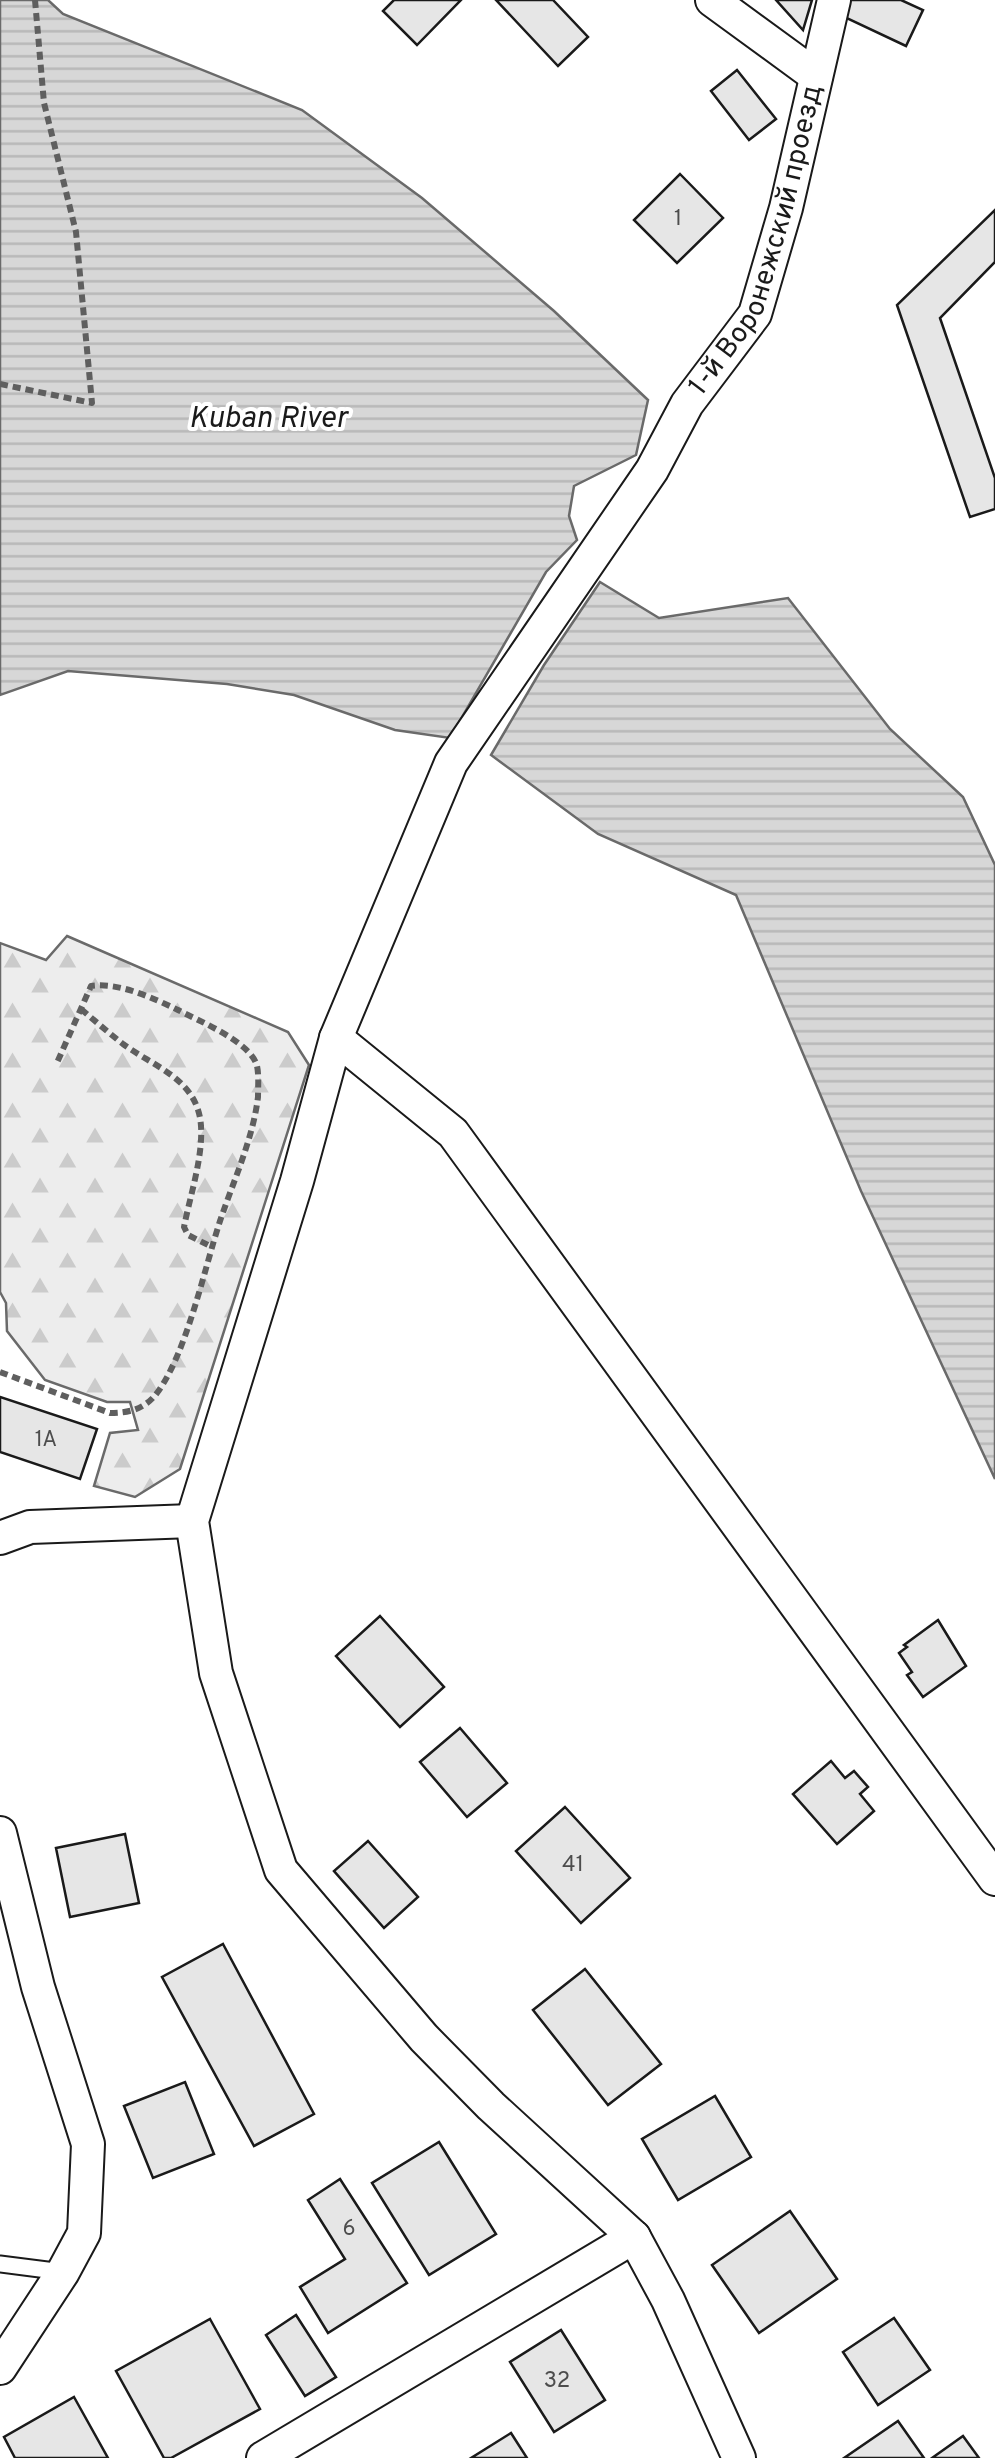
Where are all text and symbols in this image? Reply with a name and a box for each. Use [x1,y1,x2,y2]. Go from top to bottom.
street label: 1-й Воронежский проезд [681,82,832,403]
house number: 1 [674,206,682,233]
water label: Kuban River [189,401,350,438]
house number: 1А [35,1427,57,1454]
house number: 41 [562,1852,584,1879]
house number: 6 [342,2216,356,2243]
house number: 32 [544,2368,570,2395]

